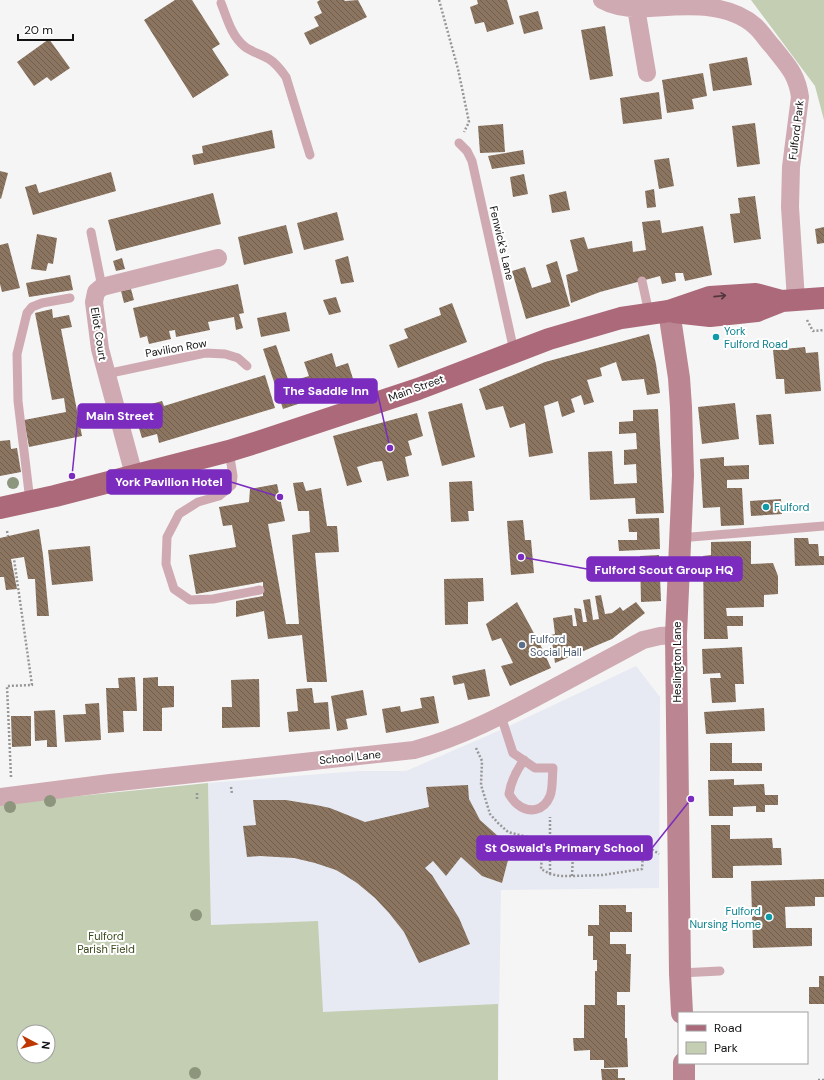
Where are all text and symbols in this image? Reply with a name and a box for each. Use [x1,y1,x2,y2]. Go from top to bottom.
scale bar [18,16,73,42]
text: 20 m [24,22,53,38]
street label: Fulford Park [785,99,807,161]
street label: Fenwick's Lane [487,205,517,281]
one-way arrow [713,293,726,300]
street label: Eliot Court [88,306,110,362]
place label: York Fulford Road [724,324,788,351]
marker: York Fulford Road [711,332,721,342]
street label: Pavilion Row [144,336,208,360]
street label: Main Street [386,371,446,405]
callout: The Saddle Inn [275,379,377,403]
text: The Saddle Inn [283,383,369,399]
callout: Main Street [78,404,162,428]
text: Main Street [86,408,154,424]
callout: York Pavilion Hotel [107,470,231,494]
text: York Pavilion Hotel [115,474,223,490]
place label: Fulford [774,500,810,514]
marker: Fulford [761,502,771,512]
callout: Fulford Scout Group HQ [587,557,742,581]
text: Fulford Scout Group HQ [594,562,734,578]
street label: Heslington Lane [670,621,684,703]
place label: Fulford Social Hall [530,632,582,659]
marker: Fulford Social Hall [517,640,527,650]
street label: School Lane [319,747,381,767]
callout: St Oswald's Primary School [477,836,652,860]
text: St Oswald's Primary School [485,840,643,856]
place label: Fulford Nursing Home [689,904,761,931]
marker: Fulford Nursing Home [764,912,774,922]
park label: Fulford Parish Field [77,929,135,956]
legend [678,1012,808,1064]
text: Road [714,1020,742,1036]
north arrow [16,1024,56,1064]
text: N [38,1040,53,1050]
text: Park [714,1040,738,1056]

